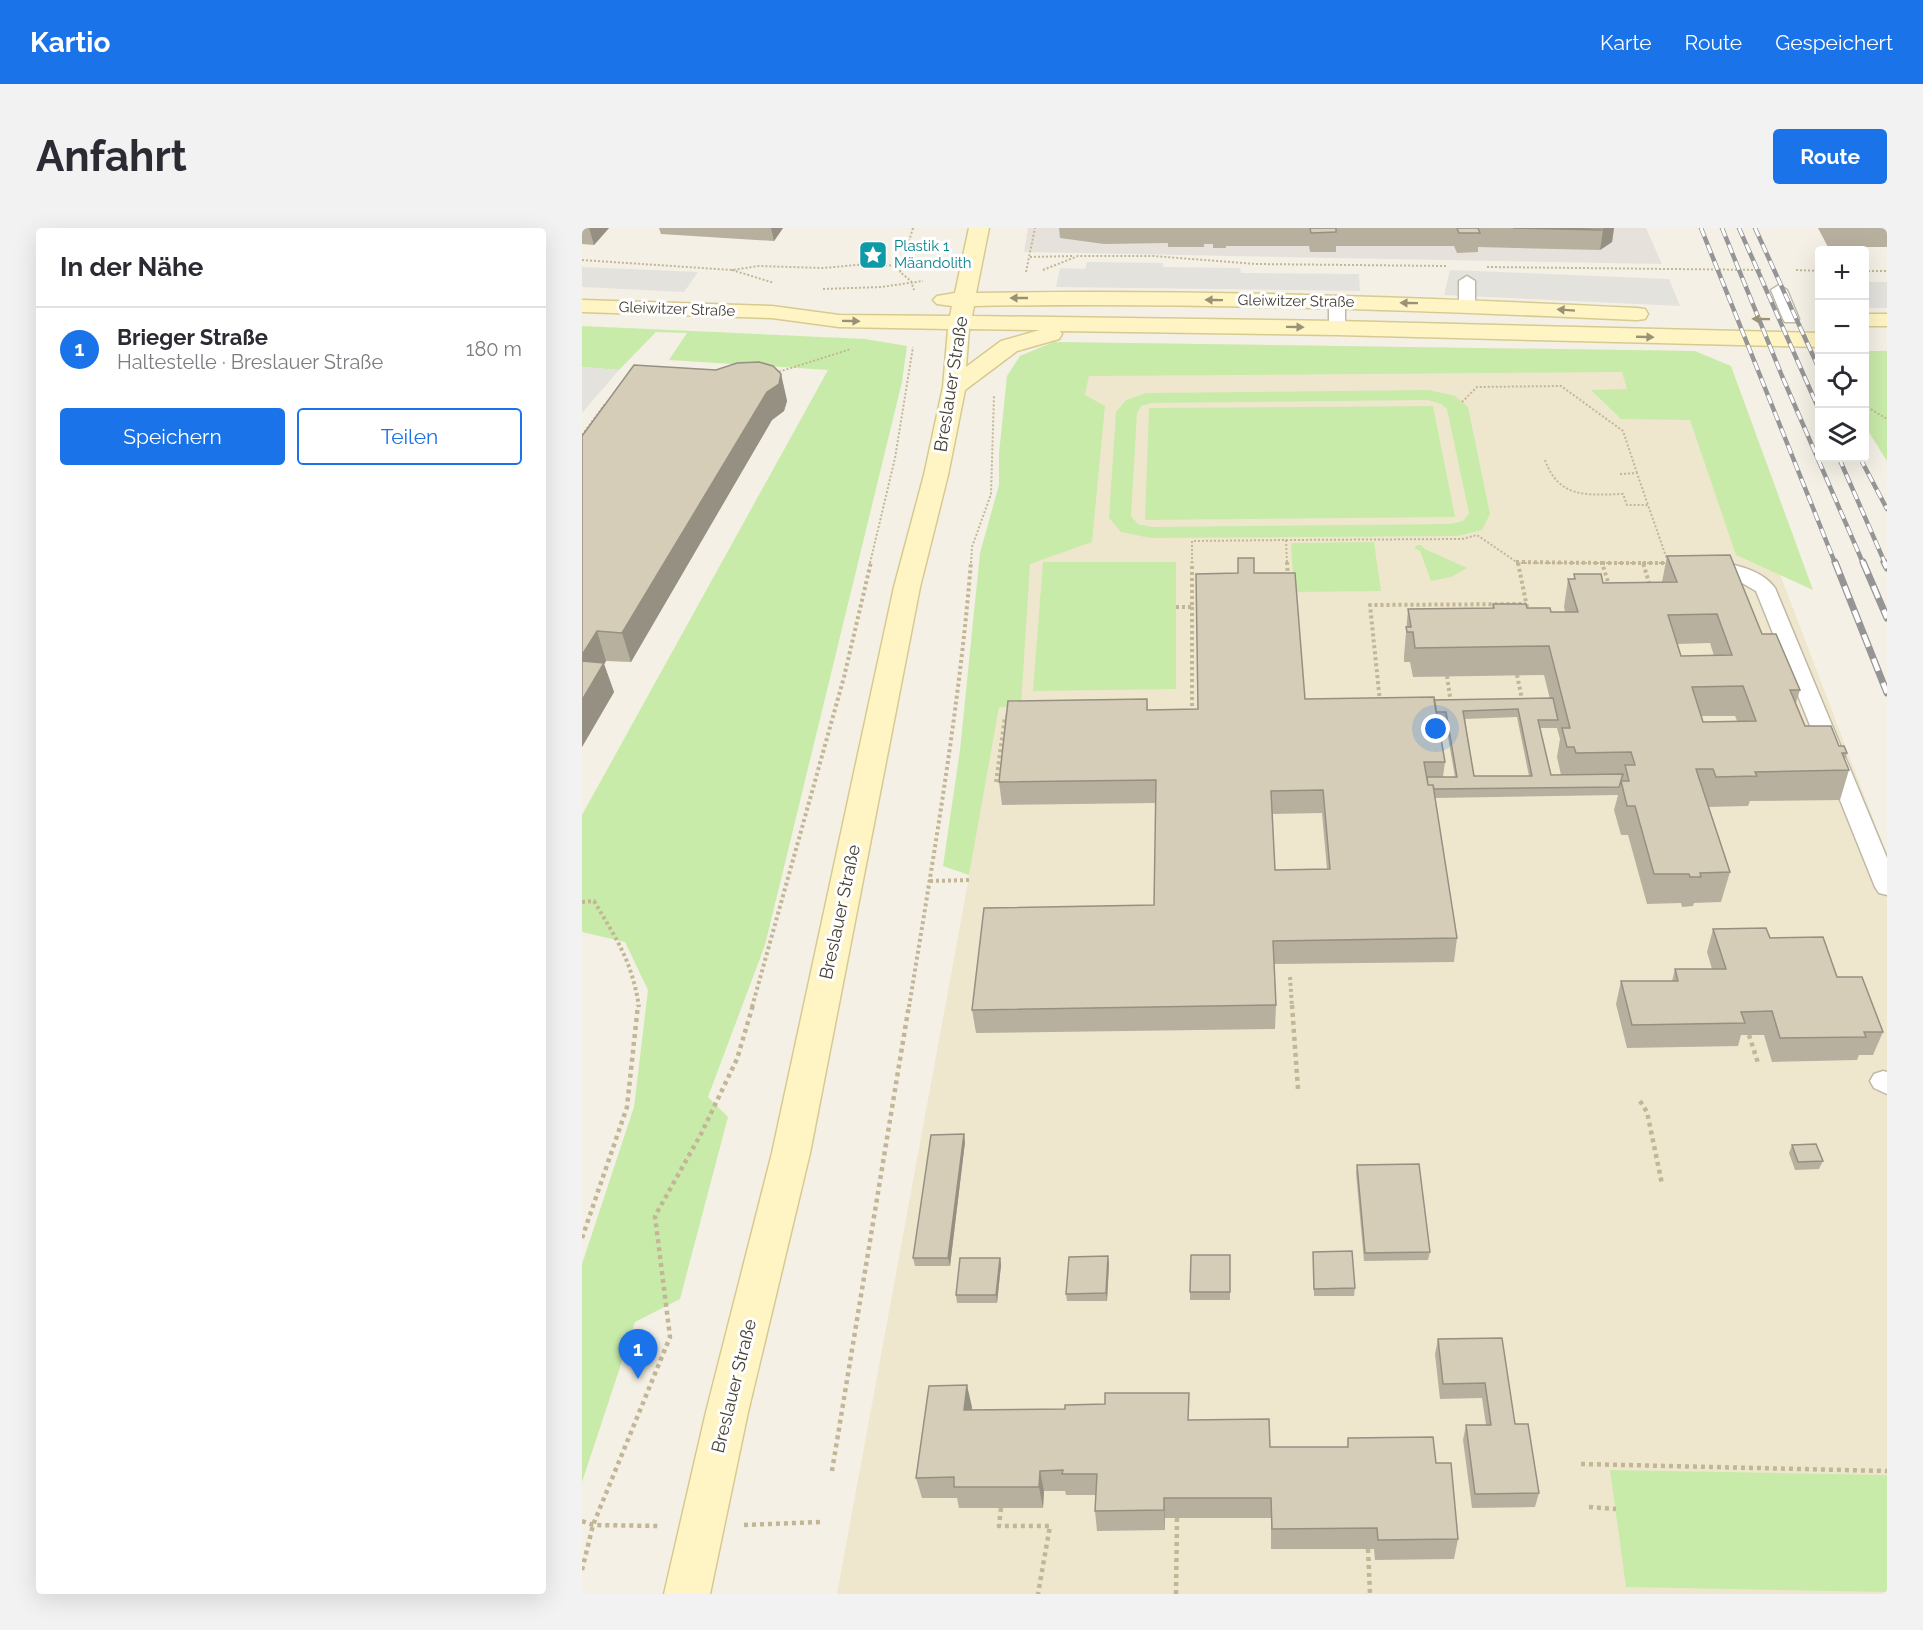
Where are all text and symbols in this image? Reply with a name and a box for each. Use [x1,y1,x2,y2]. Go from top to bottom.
text: Kartio [30,26,110,59]
text: Karte [1600,30,1652,55]
text: Route [1685,30,1742,55]
text: Gespeichert [1775,30,1893,55]
button: Route [1773,129,1887,184]
text: Anfahrt [36,132,187,181]
place label: Plastik 1 Mäandolith [894,237,972,272]
place icon: Plastik 1 Mäandolith [857,239,889,271]
map controls [1815,246,1869,462]
button: + [1815,246,1869,300]
text: In der Nähe [60,252,203,282]
street label: Gleiwitzer Straße [1238,291,1355,311]
one-way arrow [1009,293,1028,303]
one-way arrow [1204,295,1223,305]
street label: Gleiwitzer Straße [618,298,736,320]
one-way arrow [1399,298,1418,308]
button: − [1815,300,1869,354]
one-way arrow [1557,306,1576,315]
street label: Breslauer Straße [929,314,972,453]
one-way arrow [1752,314,1771,324]
one-way arrow [842,316,861,326]
one-way arrow [1285,322,1304,332]
text: Brieger Straße [117,324,268,350]
one-way arrow [1635,332,1654,341]
text: 1 [75,337,84,361]
text: 180 m [466,337,522,361]
text: Haltestelle · Breslauer Straße [117,350,383,374]
button: locate [1815,354,1869,408]
button: Speichern [60,408,285,465]
button: Teilen [297,408,522,465]
button: layers [1815,408,1869,462]
your location [1421,714,1450,743]
street label: Breslauer Straße [815,842,864,981]
street label: Breslauer Straße [707,1316,760,1455]
pin: 1 [618,1330,658,1379]

